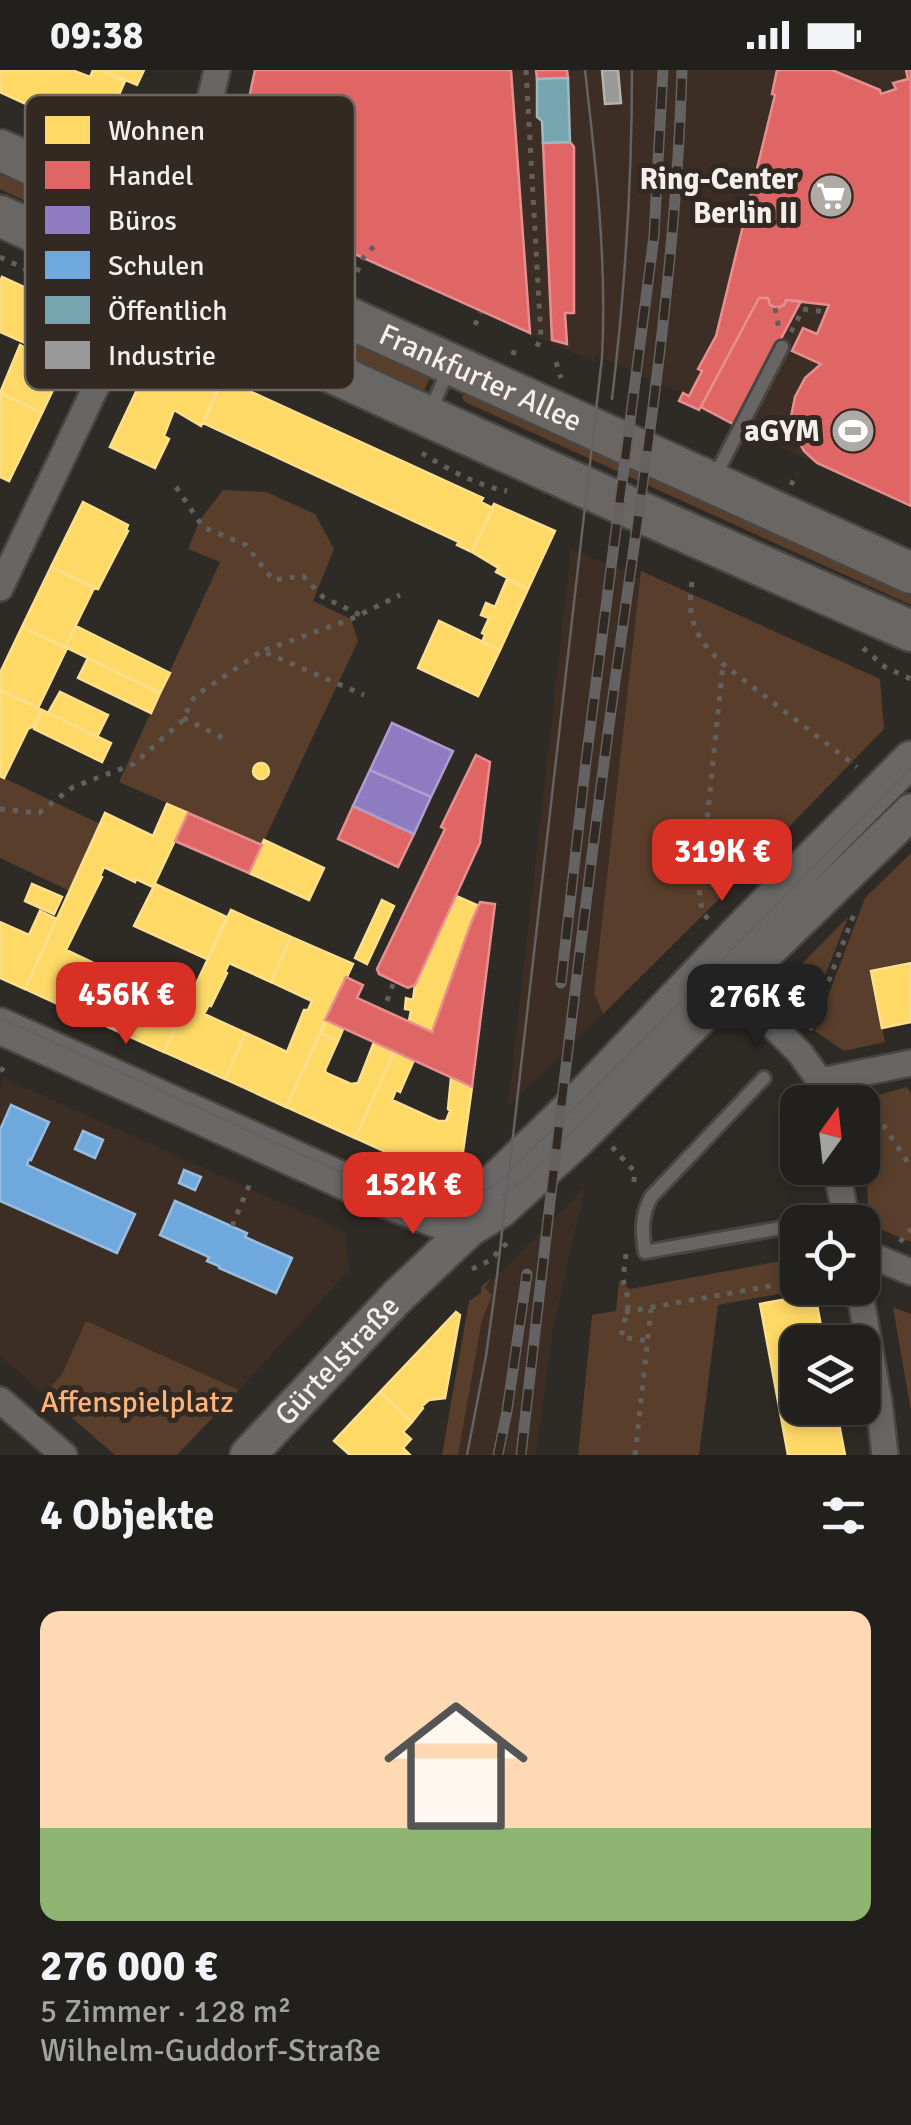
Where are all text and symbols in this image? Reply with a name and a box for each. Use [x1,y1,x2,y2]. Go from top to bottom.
text: 09:38 [50,12,143,59]
legend [25,95,355,390]
text: Wohnen [108,114,205,148]
text: Handel [108,159,193,193]
place label: Ring-Center Berlin II [640,161,798,232]
supermarket icon: Ring-Center Berlin II [808,173,854,219]
text: Büros [108,204,177,238]
text: Schulen [108,249,205,283]
text: Öffentlich [108,294,227,328]
street label: Frankfurter Allee [373,316,588,440]
text: Industrie [108,339,216,373]
sports icon: aGYM [830,408,876,454]
place label: aGYM [744,413,820,450]
pin: 319K € [641,819,803,904]
text: 319K € [674,832,770,871]
pin: 456K € [45,962,207,1047]
pin: 276K € [676,964,838,1049]
text: 456K € [78,975,174,1014]
text: 276K € [709,977,805,1016]
north arrow [780,1085,880,1185]
map controls [780,1085,880,1425]
pin: 152K € [332,1152,494,1237]
text: 152K € [365,1165,461,1204]
button: locate [780,1205,880,1305]
street label: Gürtelstraße [267,1288,407,1433]
button: layers [780,1325,880,1425]
park label: Affenspielplatz [40,1384,234,1421]
icon: filters [816,1488,871,1543]
text: 4 Objekte [40,1490,214,1541]
icon: home [366,1676,546,1856]
text: 276 000 € [40,1941,217,1992]
text: 5 Zimmer · 128 m² [40,1992,291,2031]
text: Wilhelm-Guddorf-Straße [40,2031,381,2070]

